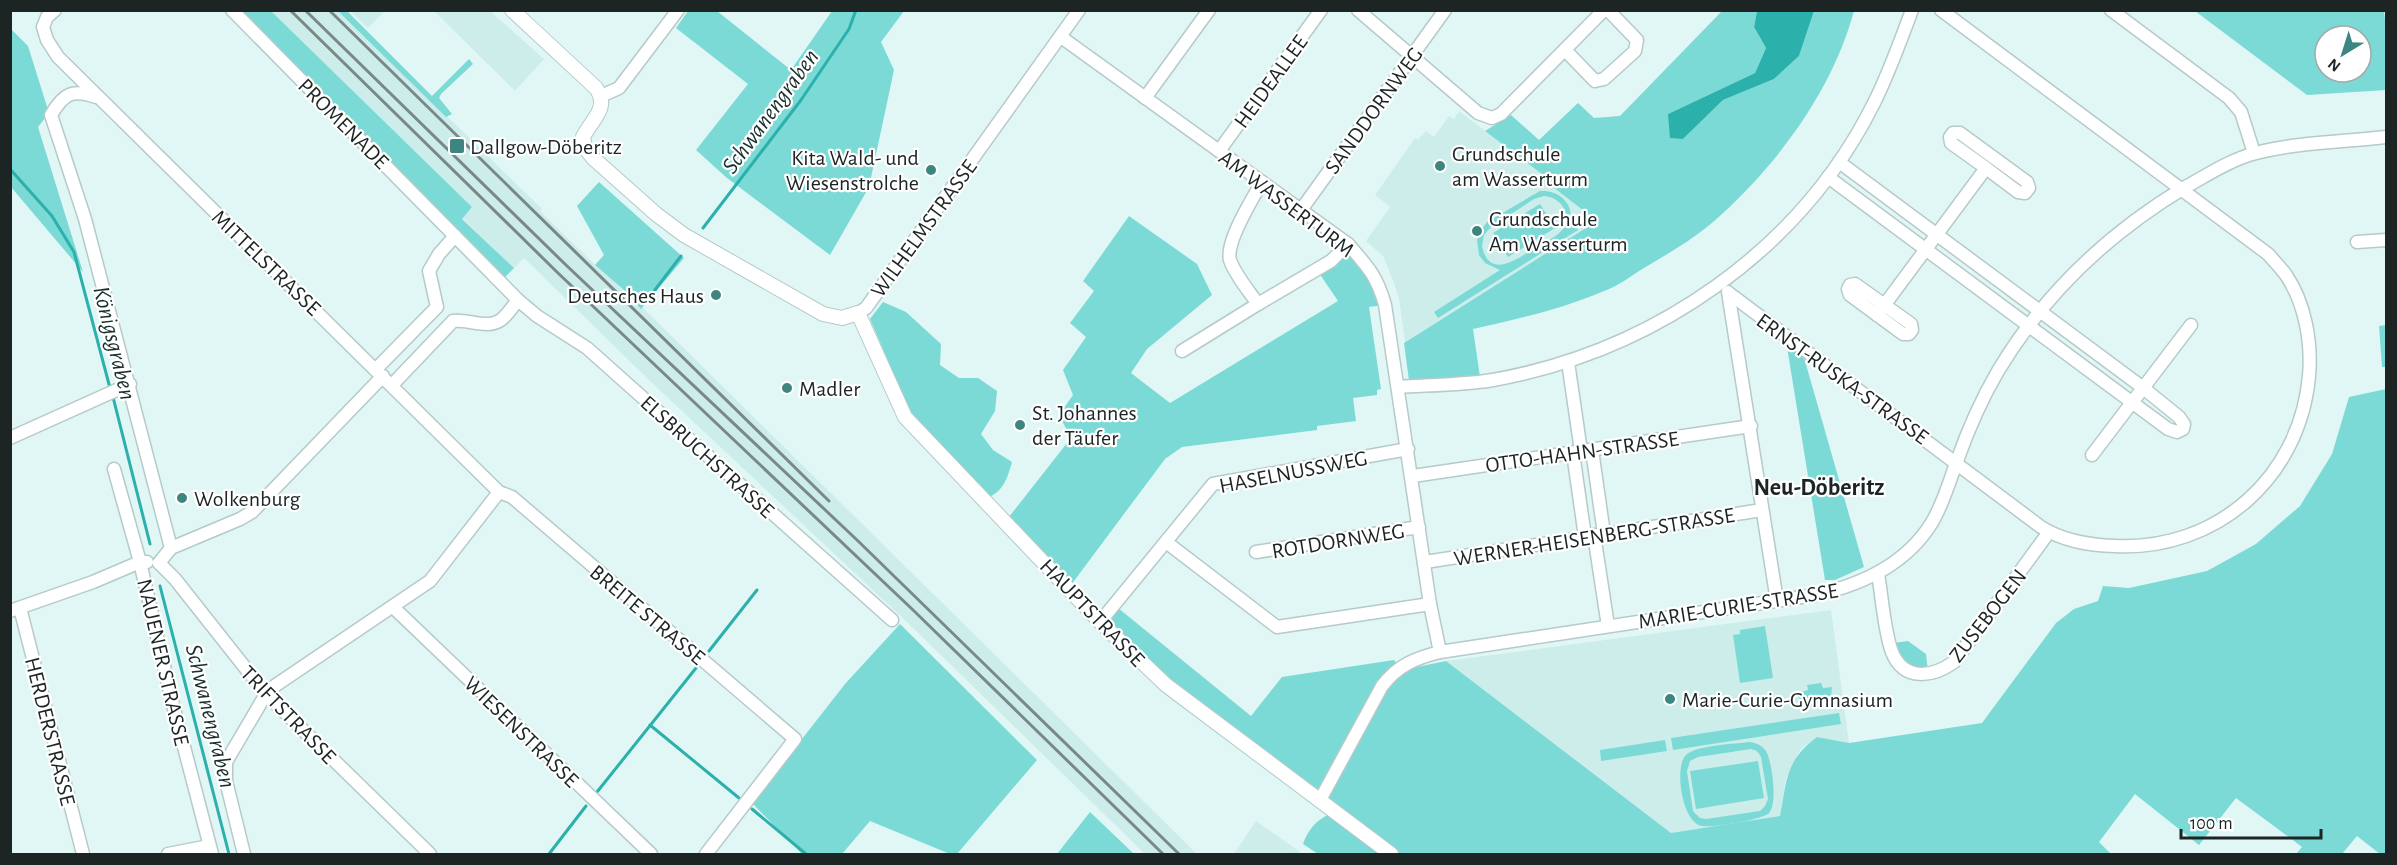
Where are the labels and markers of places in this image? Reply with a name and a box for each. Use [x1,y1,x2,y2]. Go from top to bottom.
place label: Dallgow-Döberitz [470,136,622,158]
marker: Dallgow-Döberitz [448,137,466,155]
place label: Grundschule am Wasserturm [1452,143,1588,190]
place label: Kita Wald- und Wiesenstrolche [786,147,919,194]
marker: Grundschule am Wasserturm [1433,159,1447,173]
marker: Kita Wald- und Wiesenstrolche [924,163,938,177]
place label: Grundschule Am Wasserturm [1489,208,1628,255]
marker: Grundschule Am Wasserturm [1470,224,1484,238]
place label: Deutsches Haus [567,285,704,307]
marker: Deutsches Haus [709,288,723,302]
place label: Madler [799,378,860,400]
marker: Madler [780,381,794,395]
place label: St. Johannes der Täufer [1032,402,1137,449]
marker: St. Johannes der Täufer [1013,418,1027,432]
place label: Wolkenburg [194,488,301,510]
marker: Wolkenburg [175,491,189,505]
place label: Marie-Curie-Gymnasium [1682,689,1893,711]
marker: Marie-Curie-Gymnasium [1663,692,1677,706]

